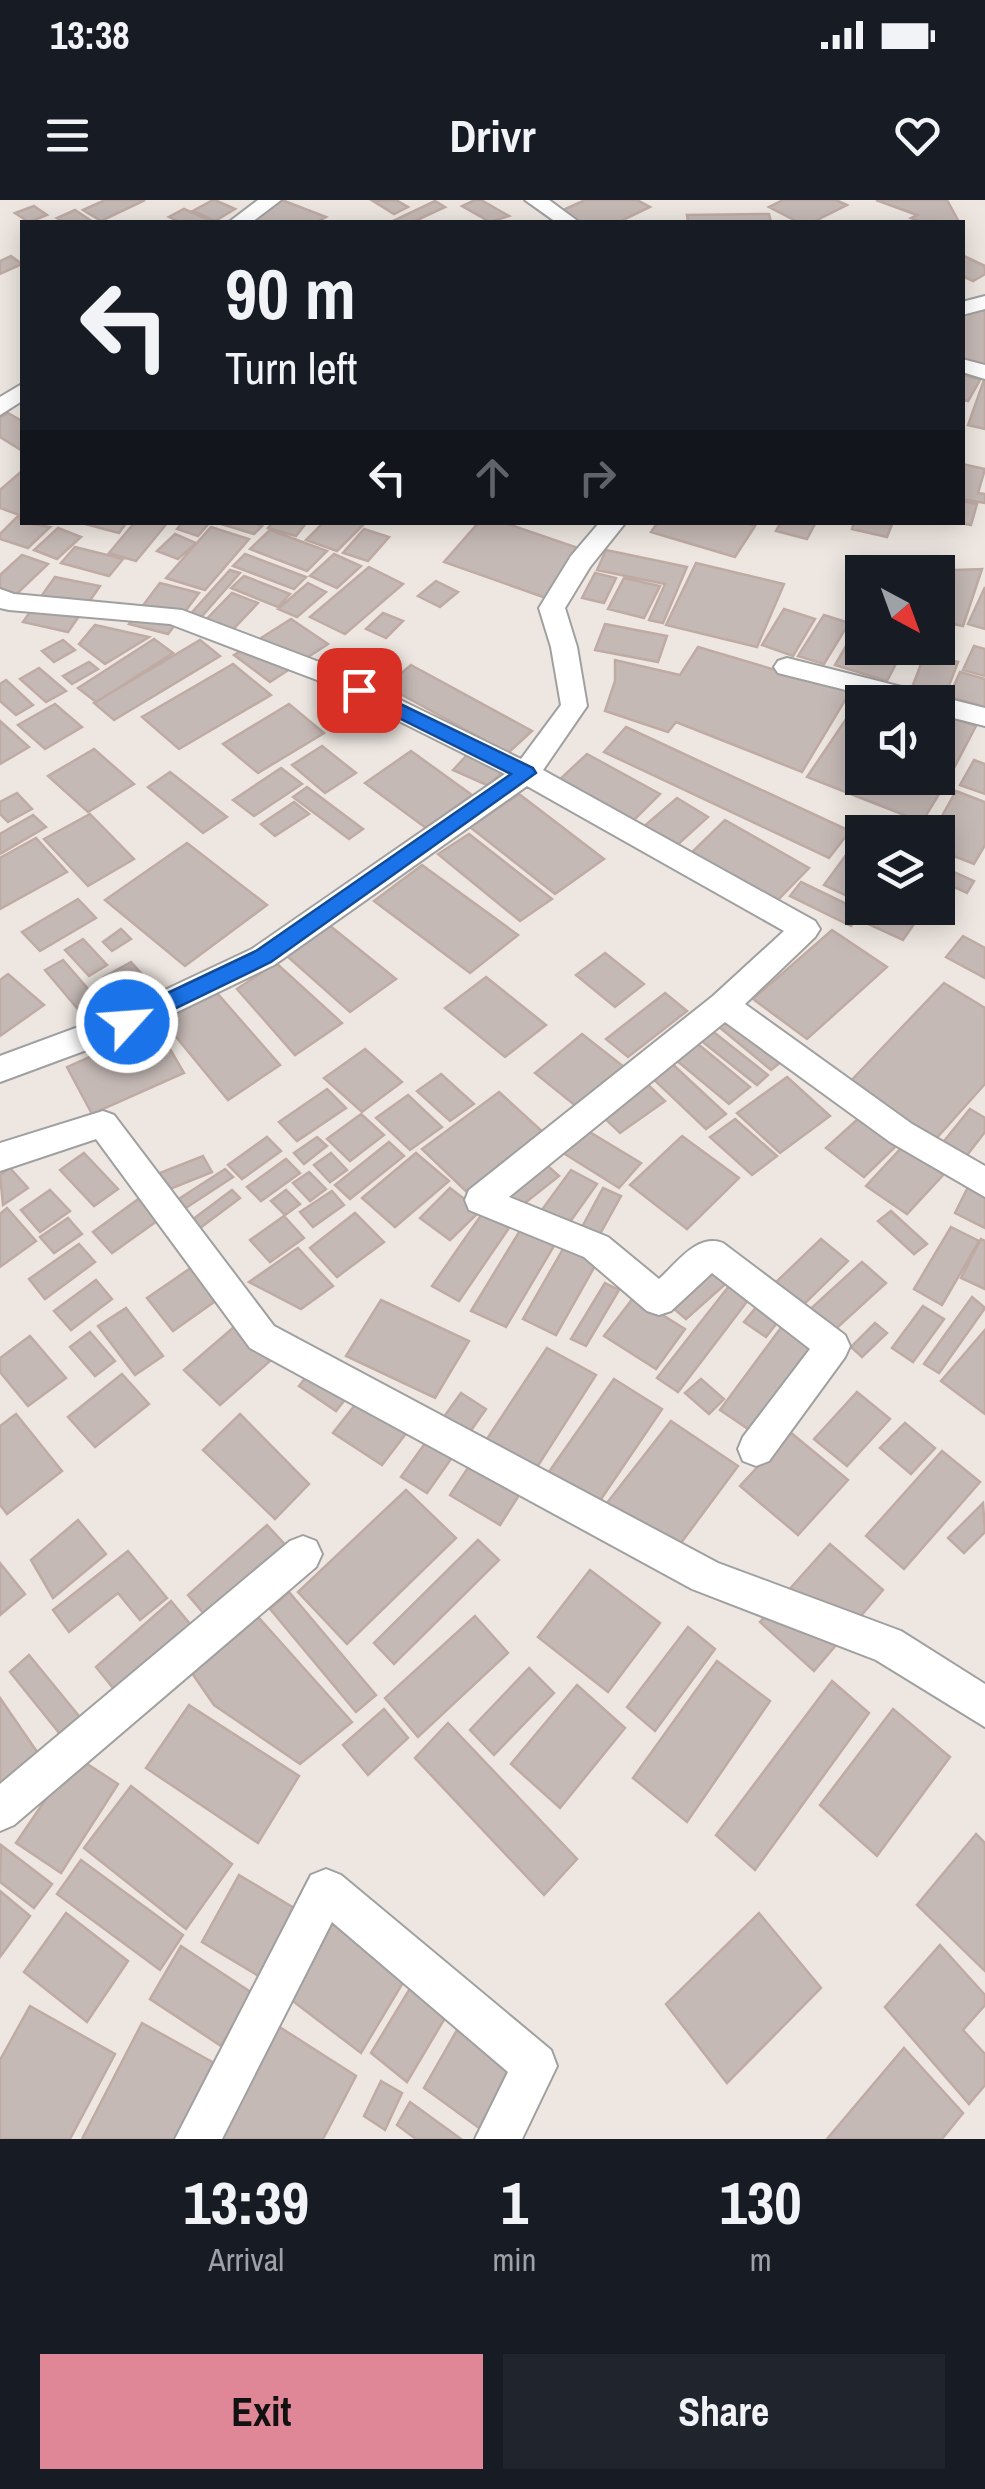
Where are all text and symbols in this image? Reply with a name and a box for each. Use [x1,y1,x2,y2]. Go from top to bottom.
text: 13:38 [50,10,130,61]
text: Drivr [449,105,536,166]
icon: menu [40,108,95,163]
icon: heart [890,108,945,163]
text: 90 m [225,247,356,341]
icon: left [60,260,190,390]
text: Turn left [225,337,357,398]
icon: left [360,450,415,505]
icon: ahead [465,450,520,505]
icon: right [570,450,625,505]
north arrow [845,555,955,665]
map controls [845,555,955,925]
pin [317,648,402,733]
icon: arrive [332,663,387,718]
button: sound [845,685,955,795]
button: layers [845,815,955,925]
position arrow [75,970,179,1074]
text: 13:39 [183,2162,309,2243]
text: 1 [501,2162,528,2243]
text: 130 [720,2162,802,2243]
text: Arrival [208,2238,284,2281]
text: min [492,2238,536,2281]
text: m [750,2238,772,2281]
button: Exit [40,2354,483,2469]
button: Share [503,2354,945,2469]

